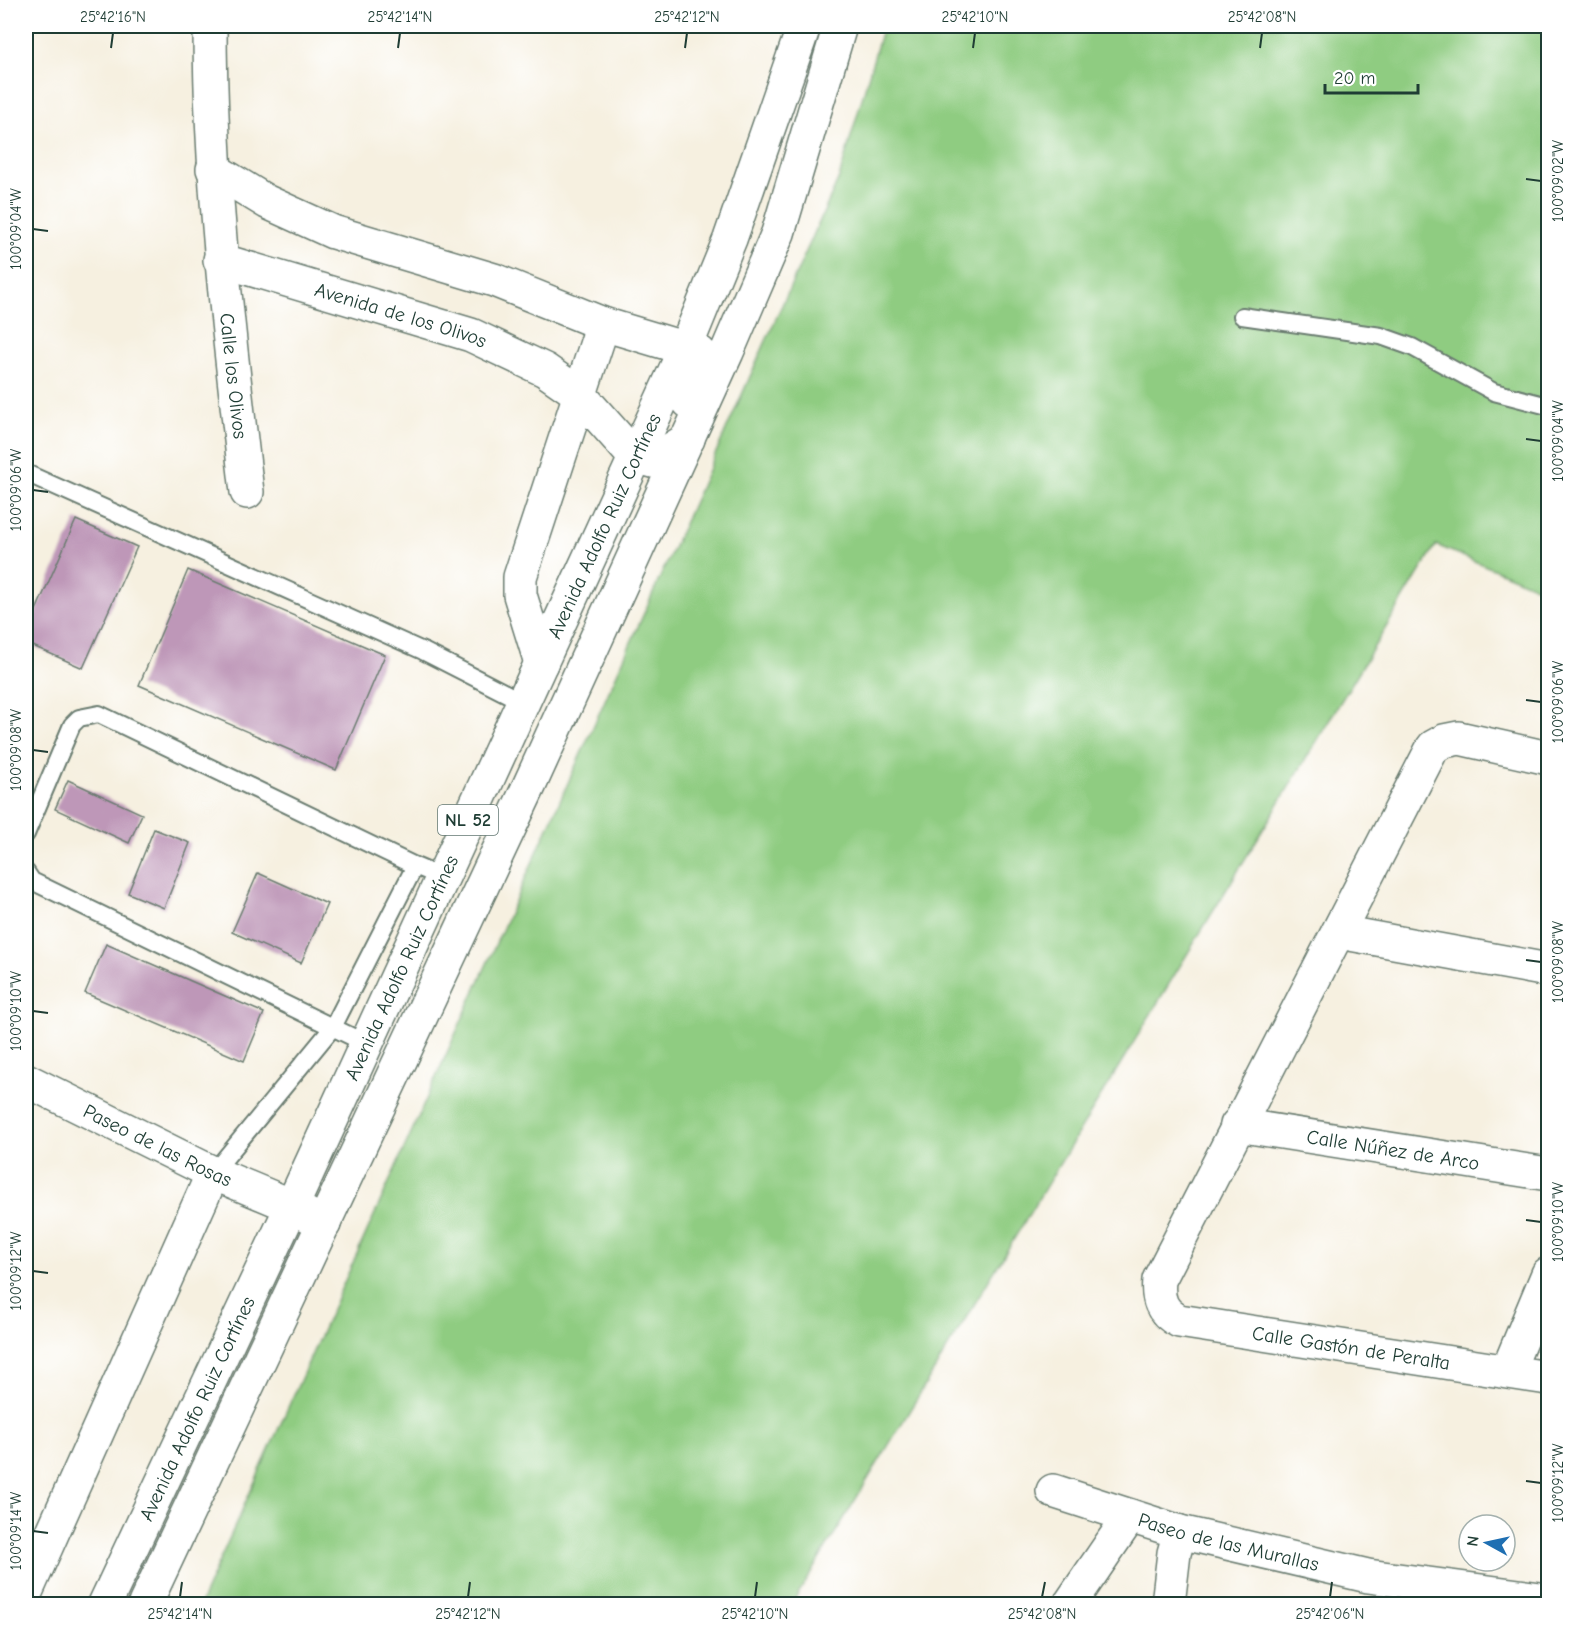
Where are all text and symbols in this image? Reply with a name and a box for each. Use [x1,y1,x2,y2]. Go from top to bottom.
text: 25°42'16"N [80,8,146,26]
text: 25°42'14"N [368,8,432,26]
text: 25°42'12"N [654,8,720,26]
text: 25°42'10"N [942,8,1008,26]
text: 25°42'08"N [1228,8,1296,26]
scale bar [1325,57,1418,95]
text: 20 m [1334,68,1375,89]
text: 100°09'02"W [1549,140,1567,222]
text: 100°09'04"W [7,188,25,270]
street label: Avenida de los Olivos [312,278,491,352]
street label: Calle los Olivos [216,312,252,440]
text: 100°09'04"W [1549,400,1567,482]
street label: Avenida Adolfo Ruiz Cortínes [542,410,665,642]
text: 100°09'06"W [7,449,25,531]
text: 100°09'06"W [1549,661,1567,743]
text: 100°09'08"W [7,709,25,791]
road number: NL 52 [438,805,498,835]
street label: Avenida Adolfo Ruiz Cortínes [340,851,463,1084]
text: 100°09'08"W [1549,921,1567,1003]
text: 100°09'10"W [7,971,25,1051]
street label: Paseo de las Rosas [80,1099,235,1191]
street label: Calle Núñez de Arco [1305,1125,1481,1175]
text: 100°09'10"W [1549,1182,1567,1262]
text: 100°09'12"W [7,1232,25,1310]
street label: Avenida Adolfo Ruiz Cortínes [134,1293,259,1524]
street label: Calle Gastón de Peralta [1251,1321,1452,1374]
text: 100°09'12"W [1549,1444,1567,1522]
text: 100°09'14"W [7,1492,25,1570]
street label: Paseo de las Murallas [1135,1508,1321,1576]
north arrow [1457,1513,1517,1573]
text: N [1463,1535,1483,1547]
text: 25°42'14"N [148,1605,212,1623]
text: 25°42'12"N [435,1605,501,1623]
text: 25°42'10"N [722,1605,788,1623]
text: 25°42'08"N [1008,1605,1076,1623]
text: 25°42'06"N [1296,1605,1365,1623]

